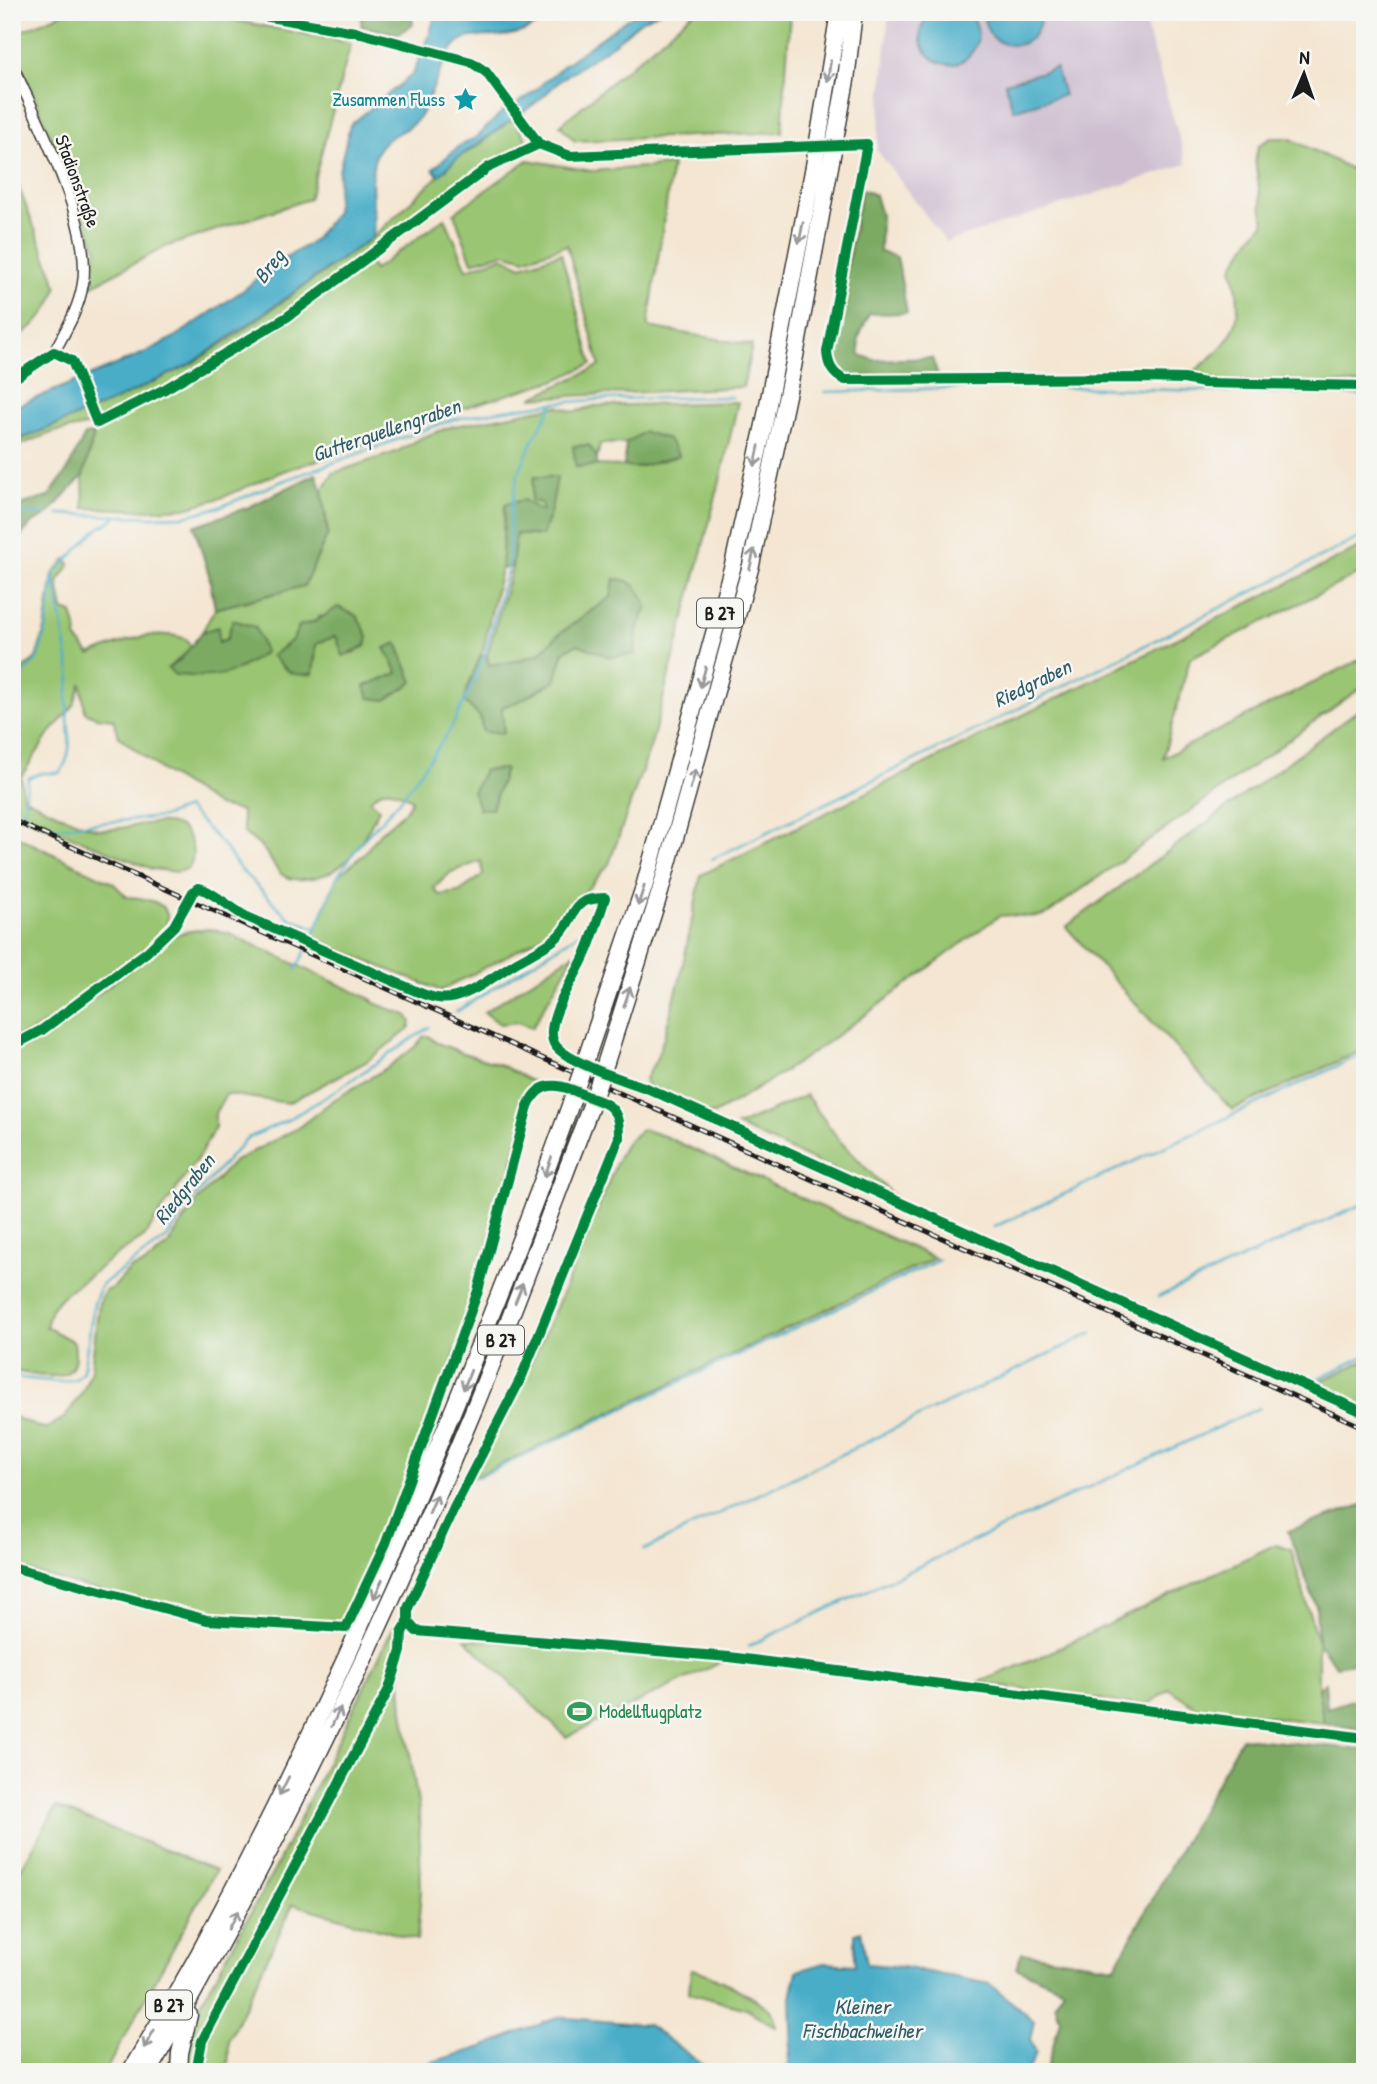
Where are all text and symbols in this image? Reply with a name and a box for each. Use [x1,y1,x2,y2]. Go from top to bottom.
north arrow [1268,38,1338,108]
text: N [1299,44,1310,70]
one-way arrow [822,59,835,82]
place icon: Zusammen Fluss [451,85,479,113]
place label: Zusammen Fluss [332,86,445,112]
street label: Stadionstraße [49,131,107,231]
one-way arrow [794,221,808,244]
water label: Breg [246,241,293,289]
water label: Gutterquellengraben [308,391,465,469]
one-way arrow [749,444,763,467]
one-way arrow [745,548,759,571]
road number: B 27 [697,598,743,628]
water label: Riedgraben [988,651,1077,714]
one-way arrow [696,665,709,688]
one-way arrow [687,768,700,790]
one-way arrow [634,885,647,907]
one-way arrow [621,986,634,1008]
water label: Riedgraben [147,1146,222,1230]
one-way arrow [541,1155,553,1177]
one-way arrow [514,1283,527,1305]
road number: B 27 [478,1325,524,1354]
one-way arrow [460,1368,473,1390]
one-way arrow [427,1493,440,1515]
one-way arrow [371,1578,384,1599]
sports icon: Modellflugplatz [565,1697,593,1725]
place label: Modellflugplatz [599,1698,702,1724]
one-way arrow [329,1707,343,1728]
one-way arrow [276,1775,290,1795]
one-way arrow [227,1910,241,1931]
road number: B 27 [146,1991,192,2020]
water label: Kleiner Fischbachweiher [802,1992,925,2045]
one-way arrow [142,2029,156,2049]

